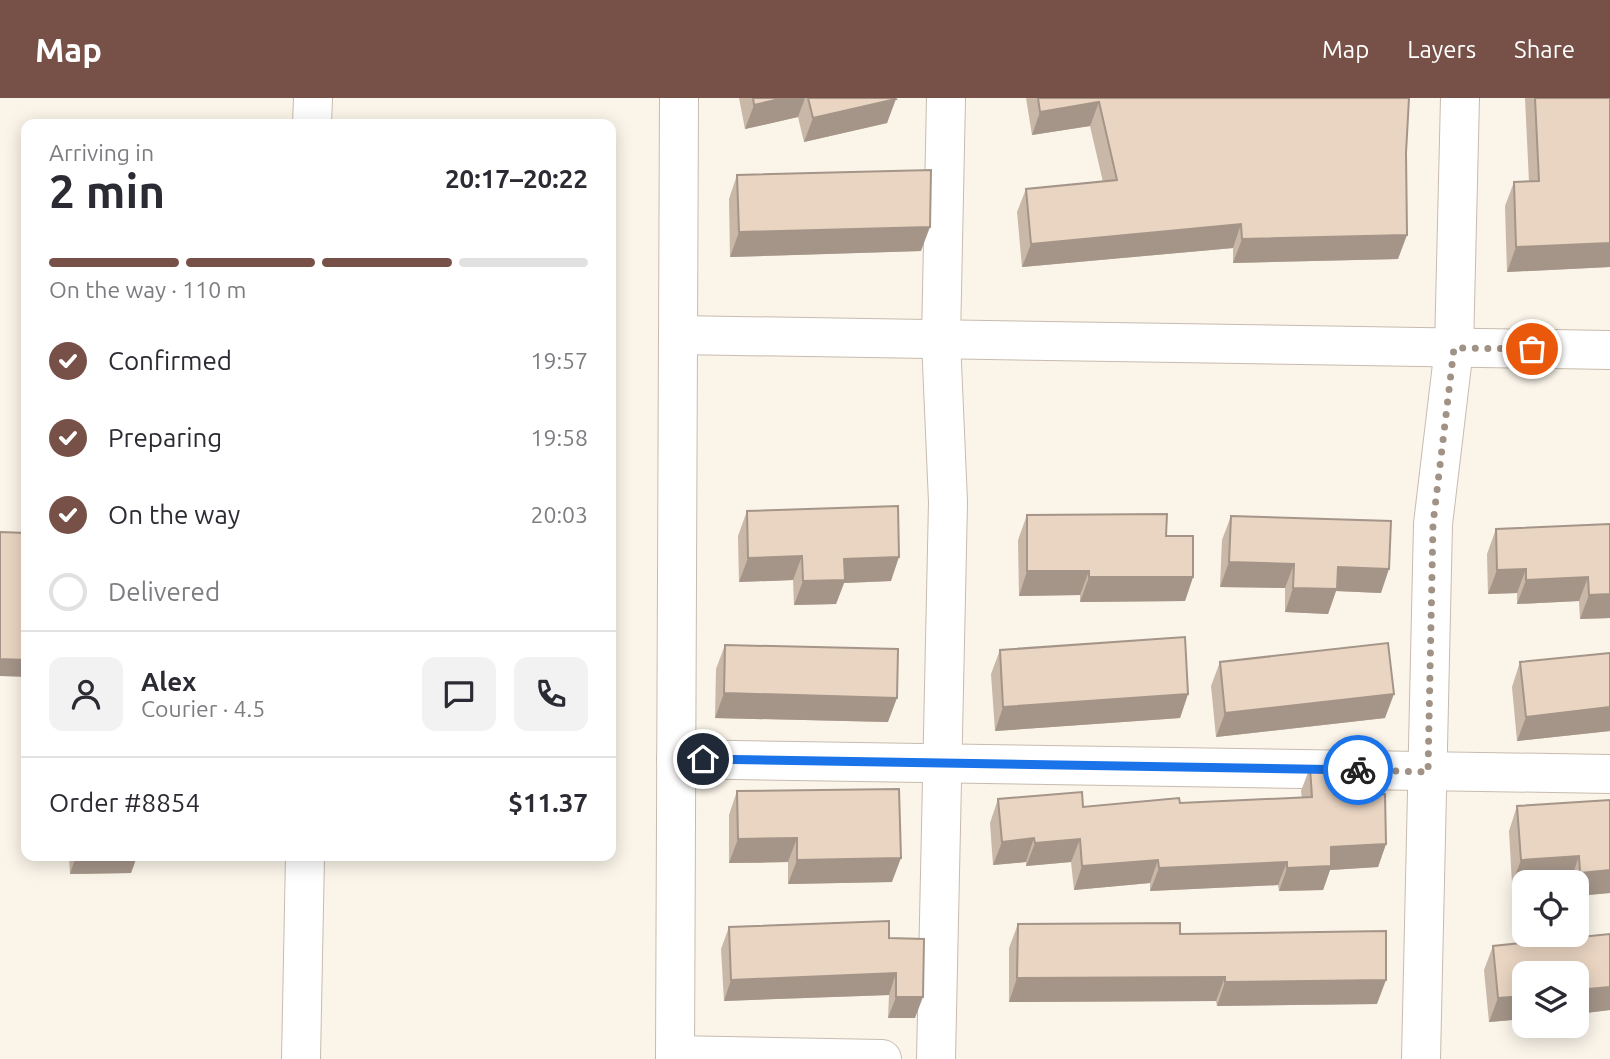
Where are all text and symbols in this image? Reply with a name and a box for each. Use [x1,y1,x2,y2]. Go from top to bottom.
text: Map [35,31,102,68]
text: Map [1322,36,1369,63]
text: Layers [1407,36,1476,63]
text: Share [1514,36,1575,63]
text: Arriving in [49,140,154,165]
text: 20:17–20:22 [445,164,588,193]
text: 2 min [49,165,165,217]
text: On the way · 110 m [49,277,246,302]
pin [1502,319,1562,379]
icon: bag [1513,330,1551,368]
icon: check [49,342,87,380]
text: Confirmed [108,346,232,375]
text: 19:57 [530,348,588,373]
icon: check [49,419,87,457]
text: Preparing [108,423,222,452]
text: 19:58 [530,425,588,450]
icon: check [49,496,87,534]
text: On the way [108,500,240,529]
text: 20:03 [530,502,588,527]
text: Delivered [108,577,220,606]
button: person [49,657,123,731]
button: chat [422,657,496,731]
button: phone [514,657,588,731]
text: Alex [141,667,196,696]
text: Courier · 4.5 [141,696,265,721]
pin [673,729,733,789]
courier [1323,735,1393,805]
icon: home [684,740,722,778]
icon: bike [1339,751,1377,789]
text: Order #8854 [49,788,200,817]
text: $11.37 [508,788,588,817]
map controls [1512,870,1589,1038]
button: locate [1512,870,1589,947]
button: layers [1512,961,1589,1038]

